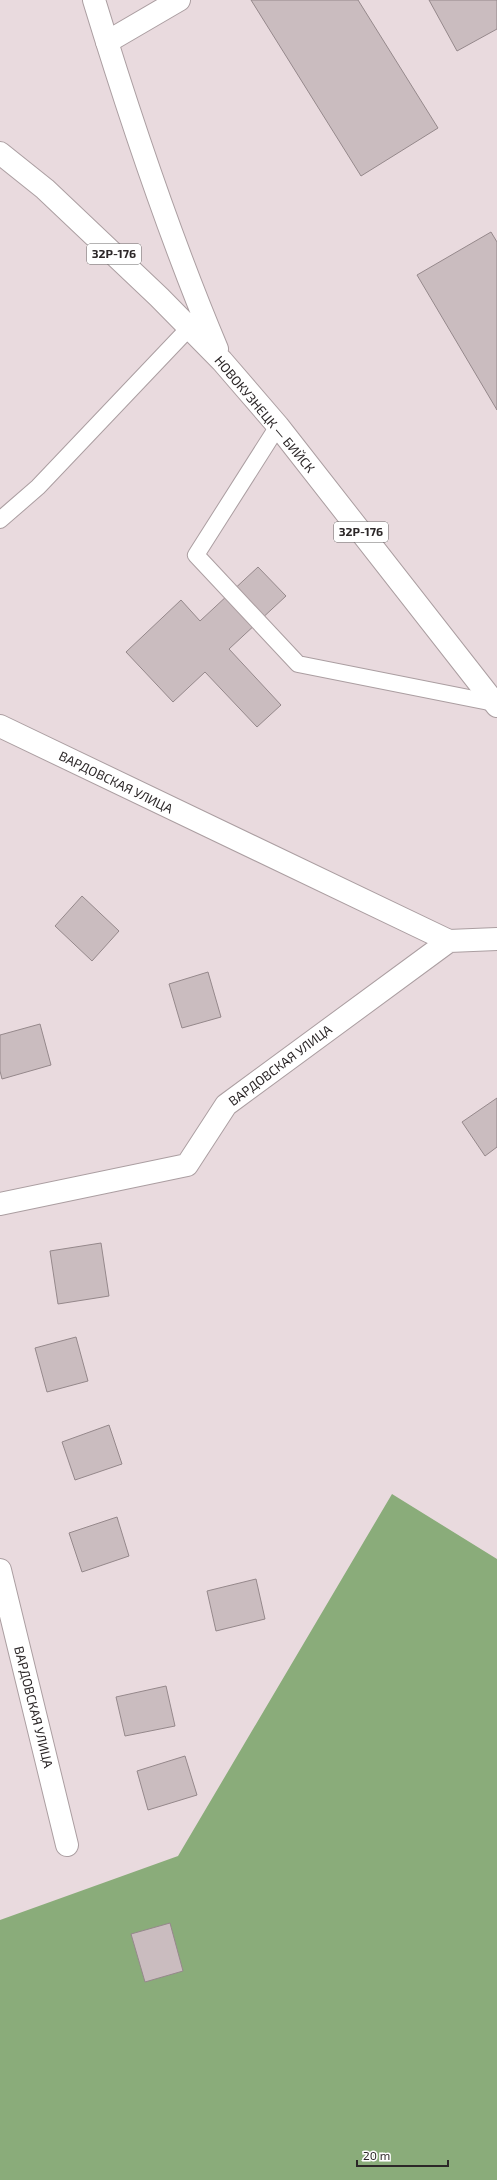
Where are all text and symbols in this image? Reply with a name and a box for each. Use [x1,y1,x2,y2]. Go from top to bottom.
road number: 32Р-176 [87,244,141,264]
street label: НОВОКУЗНЕЦК — БИЙСК [211,352,319,476]
road number: 32Р-176 [334,522,388,542]
street label: ВАРДОВСКАЯ УЛИЦА [56,747,176,817]
street label: ВАРДОВСКАЯ УЛИЦА [225,1021,335,1109]
street label: ВАРДОВСКАЯ УЛИЦА [11,1644,57,1770]
scale bar [357,2142,448,2168]
text: 20 m [363,2148,390,2162]

